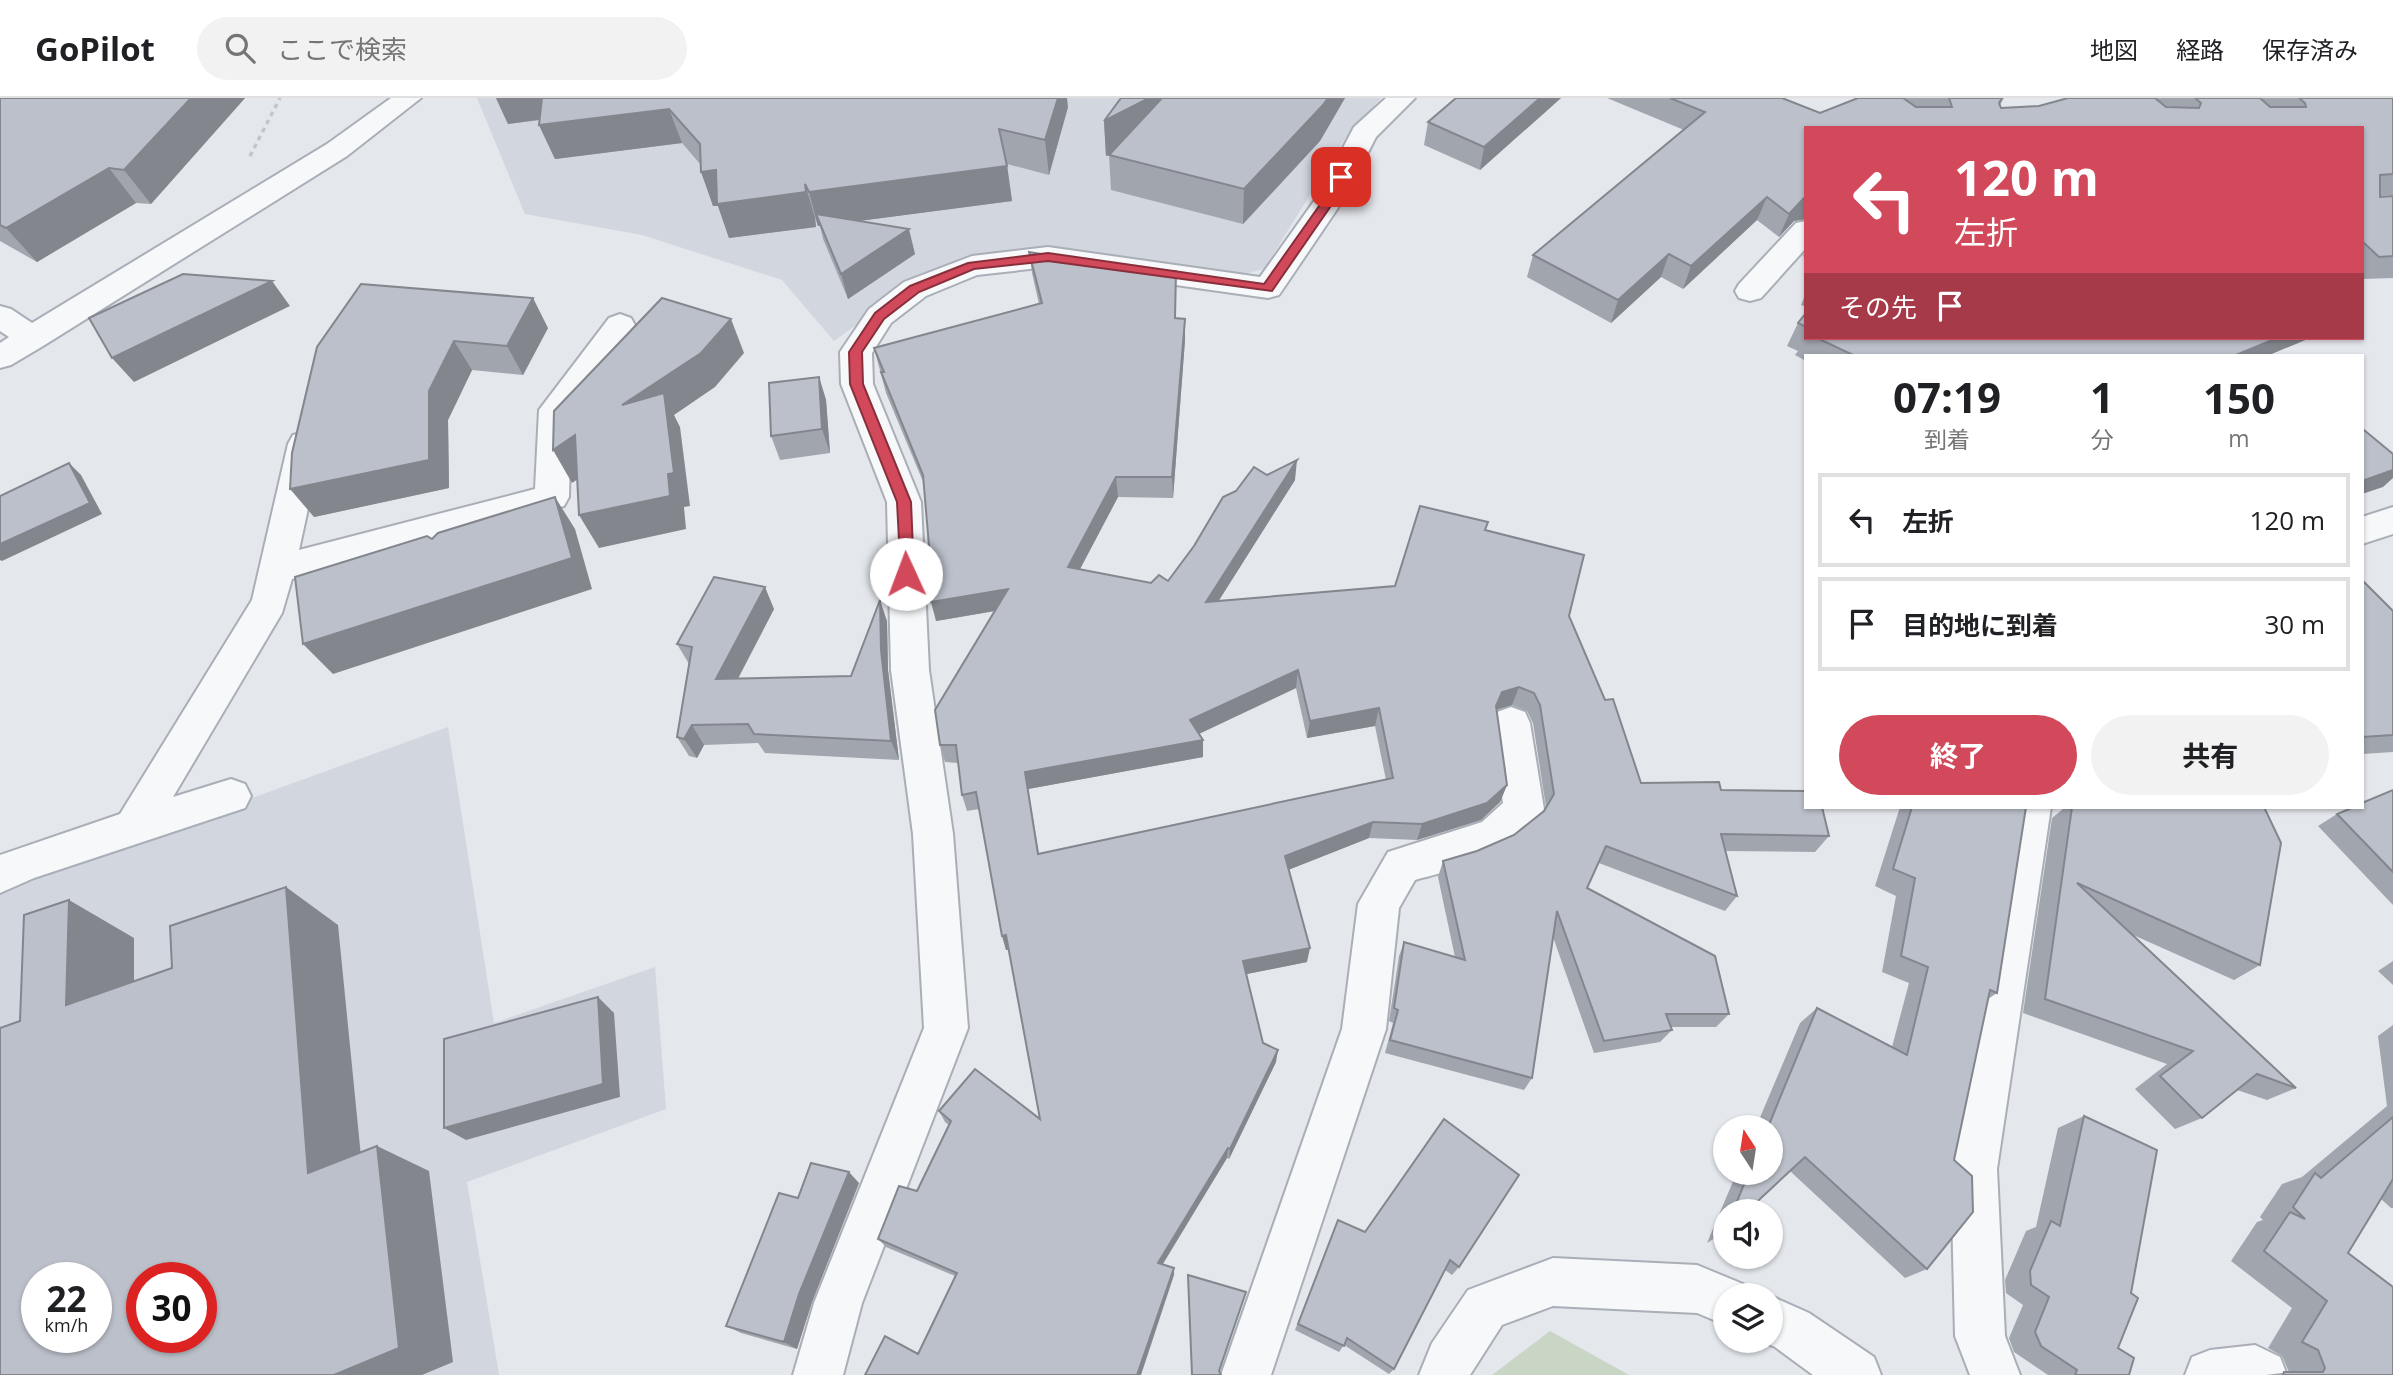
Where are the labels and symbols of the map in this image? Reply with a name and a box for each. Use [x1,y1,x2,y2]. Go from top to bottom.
pin [1311,147,1371,207]
position arrow [869,537,943,611]
north arrow [1713,1115,1783,1185]
speed limit sign: 30 [126,1262,217,1353]

